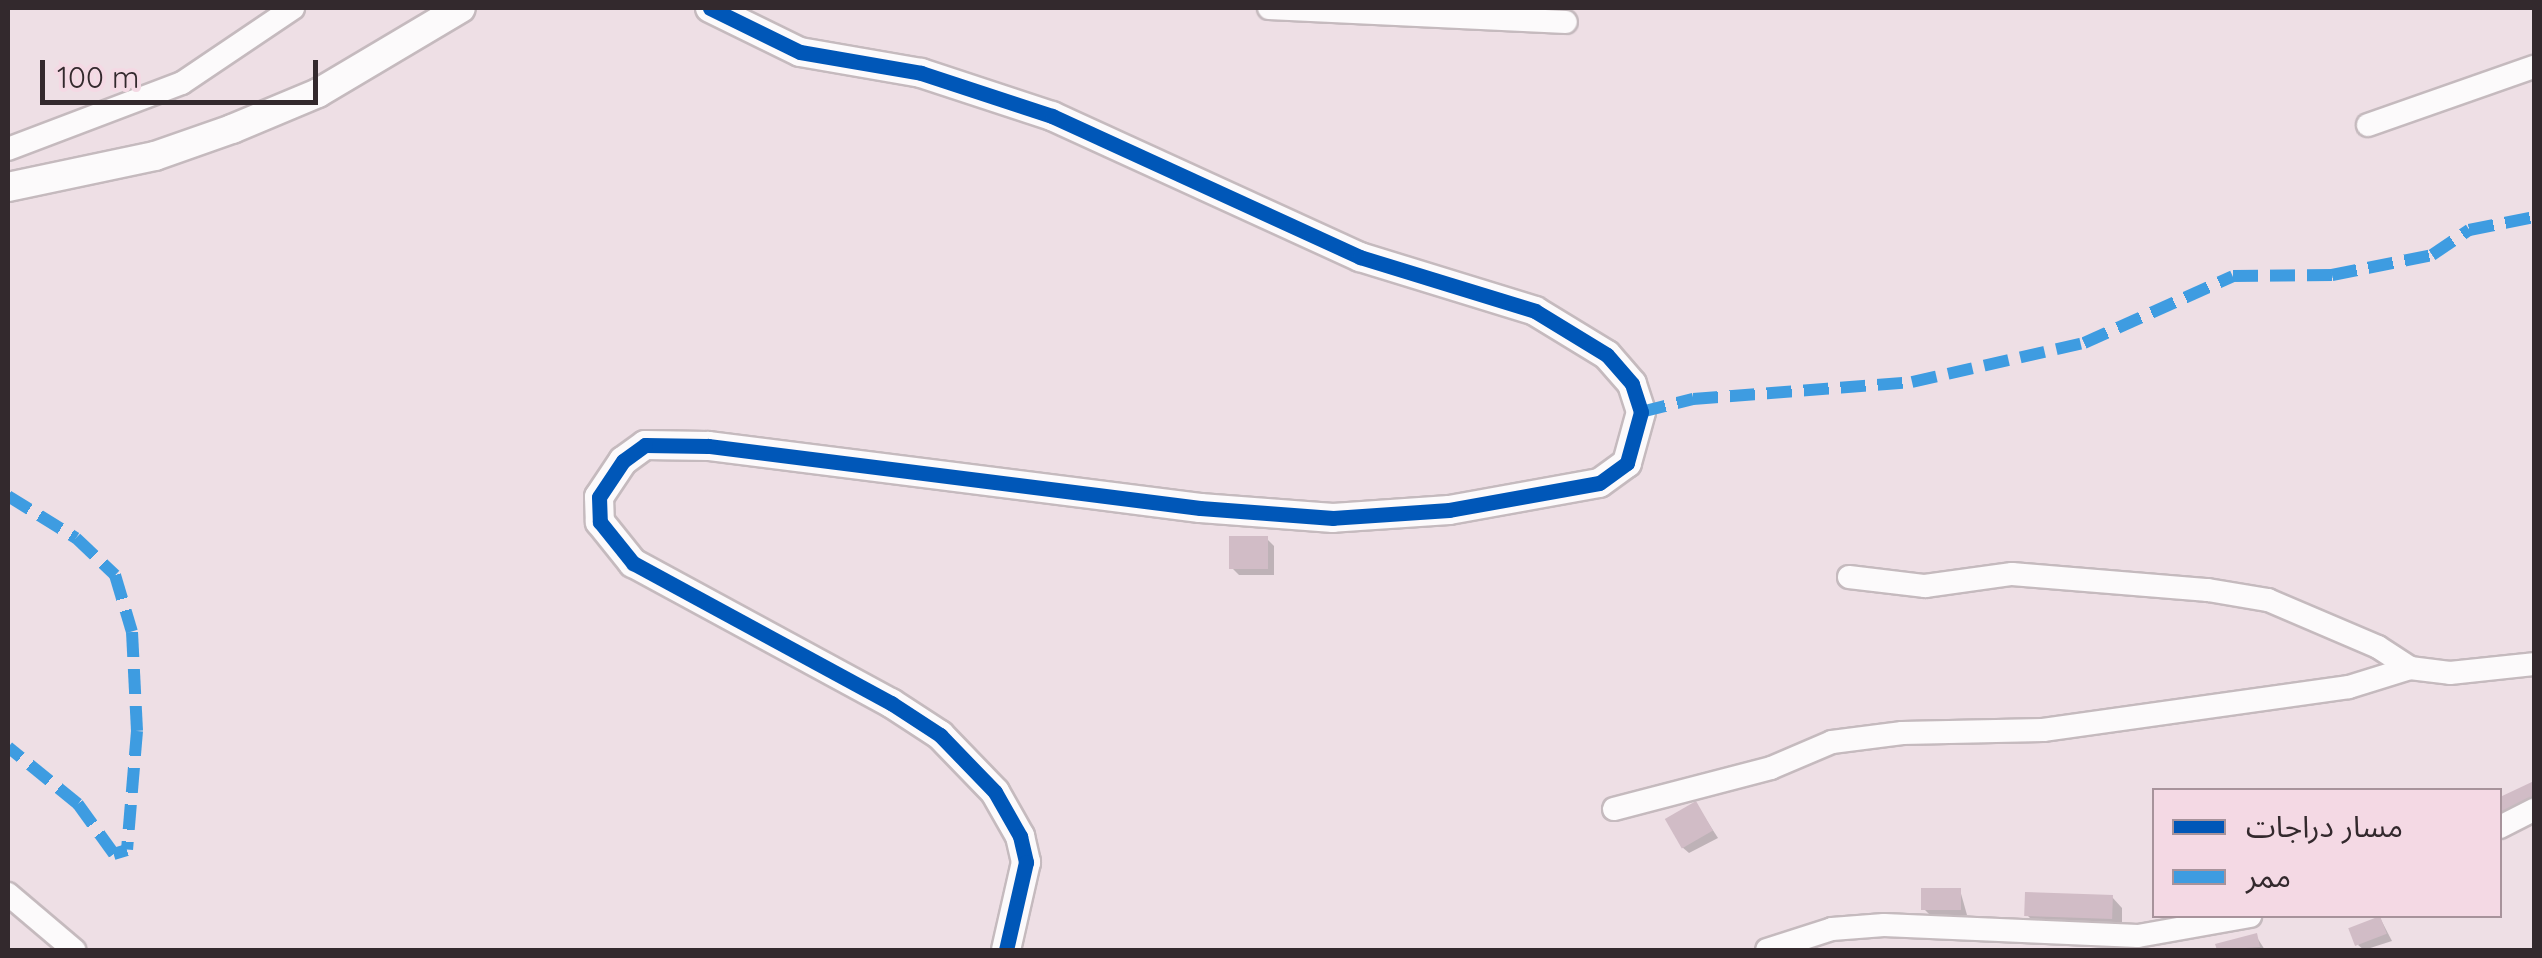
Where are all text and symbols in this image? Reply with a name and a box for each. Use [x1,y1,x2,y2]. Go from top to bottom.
scale bar [45,40,322,102]
text: 100 m [57,58,139,96]
legend [2152,788,2502,918]
text: مسار دراجات [2246,807,2403,845]
text: ممر [2246,857,2291,895]

